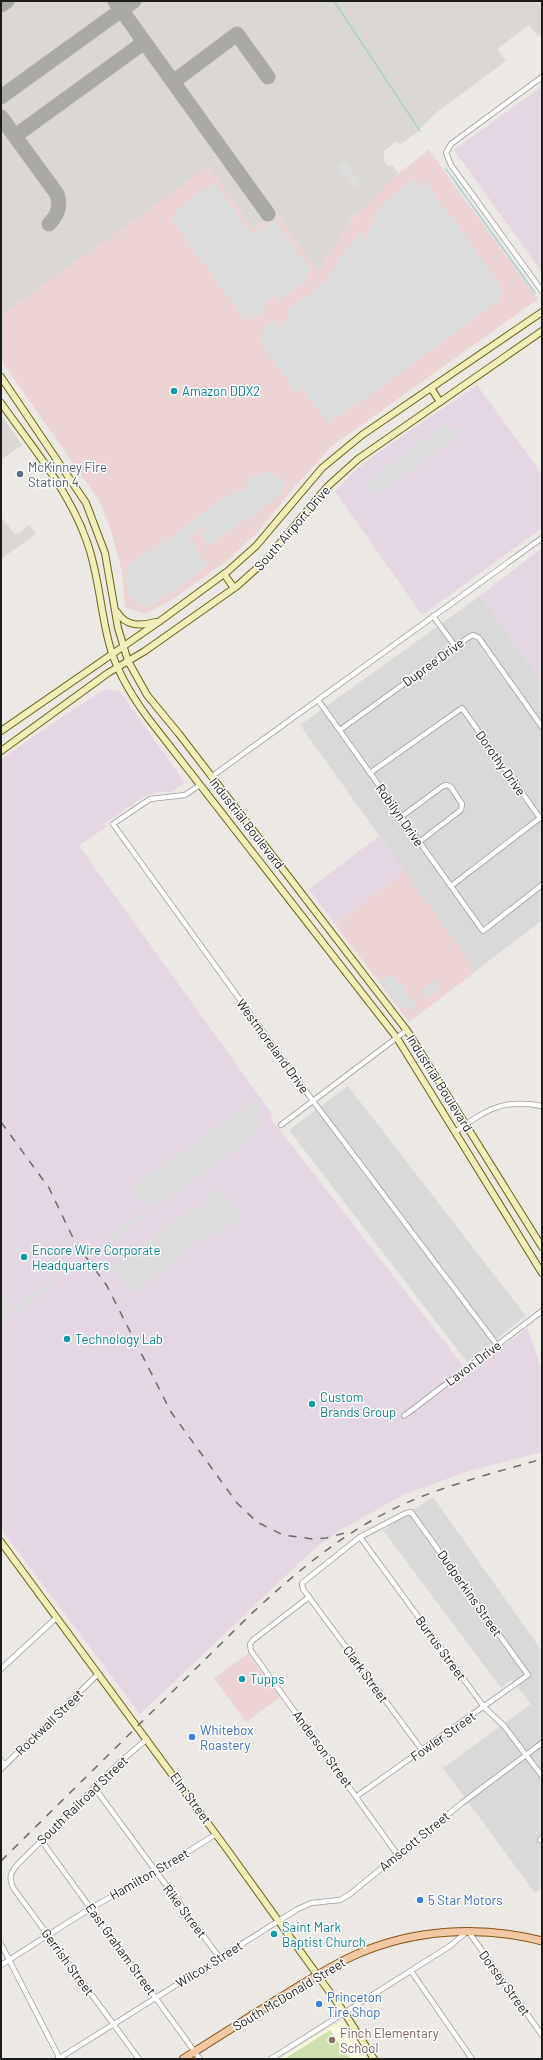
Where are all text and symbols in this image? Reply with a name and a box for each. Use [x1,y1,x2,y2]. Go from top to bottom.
place label: Amazon DDX2 [182,383,260,399]
marker: Amazon DDX2 [169,386,179,396]
place label: McKinney Fire Station 4 [28,459,107,490]
marker: McKinney Fire Station 4 [15,469,25,479]
street label: South Airport Drive [251,482,333,574]
street label: Dupree Drive [399,634,467,690]
street label: Dorothy Drive [473,727,529,799]
street label: Industrial Boulevard [206,774,288,872]
street label: Robilyn Drive [373,781,428,850]
street label: Westmoreland Drive [233,996,313,1097]
street label: Industrial Boulevard [404,1031,476,1135]
place label: Encore Wire Corporate Headquarters [32,1242,160,1273]
marker: Encore Wire Corporate Headquarters [19,1252,29,1262]
place label: Technology Lab [75,1331,163,1347]
marker: Technology Lab [62,1334,72,1344]
street label: Lavon Drive [442,1337,504,1389]
place label: Custom Brands Group [320,1389,396,1420]
marker: Custom Brands Group [307,1399,317,1409]
street label: Dudperkins Street [434,1547,506,1639]
street label: Burrus Street [412,1613,470,1683]
street label: Clark Street [340,1642,392,1706]
place label: Tupps [250,1671,284,1687]
marker: Tupps [237,1674,247,1684]
street label: Rockwall Street [12,1686,86,1758]
street label: Anderson Street [289,1707,357,1791]
street label: Fowler Street [407,1708,479,1764]
place label: Whitebox Roastery [200,1722,253,1753]
marker: Whitebox Roastery [187,1732,197,1742]
street label: South Railroad Street [33,1752,131,1848]
street label: Elm Street [167,1769,215,1827]
street label: Amscott Street [375,1808,453,1874]
street label: Hamilton Street [106,1845,192,1903]
street label: Rike Street [160,1881,210,1941]
place label: 5 Star Motors [428,1892,502,1908]
marker: 5 Star Motors [415,1895,425,1905]
street label: East Graham Street [82,1900,160,1998]
place label: Saint Mark Baptist Church [282,1919,366,1950]
street label: Gerrish Street [38,1925,98,1999]
marker: Saint Mark Baptist Church [269,1929,279,1939]
street label: Wilcox Street [173,1937,245,1991]
street label: Dorsey Street [476,1947,534,2019]
street label: South McDonald Street [230,1954,348,2034]
place label: Princeton Tire Shop [327,1989,382,2020]
marker: Princeton Tire Shop [314,1999,324,2009]
place label: Finch Elementary School [340,2025,439,2056]
marker: Finch Elementary School [327,2035,337,2045]

